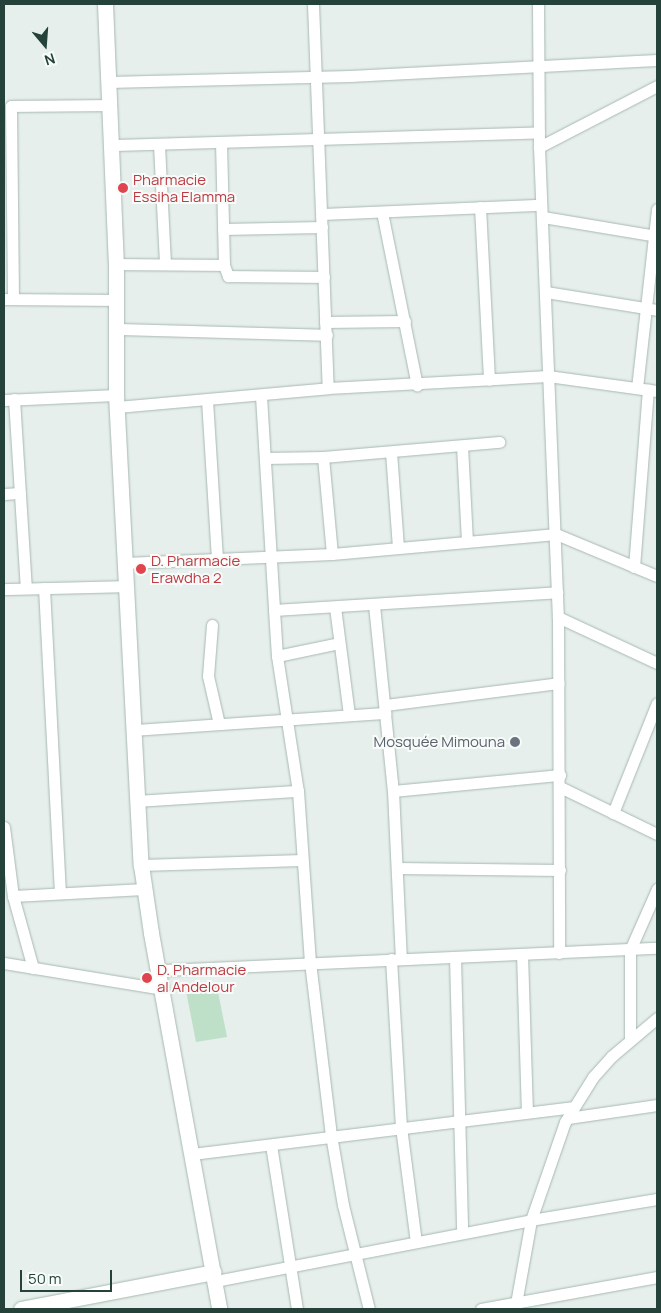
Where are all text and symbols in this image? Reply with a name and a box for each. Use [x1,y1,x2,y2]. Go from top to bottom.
north arrow [20,20,70,70]
text: N [42,49,58,70]
place label: Pharmacie Essiha Elamma [133,170,235,205]
marker: Pharmacie Essiha Elamma [117,182,129,194]
place label: D. Pharmacie Erawdha 2 [151,551,240,586]
marker: D. Pharmacie Erawdha 2 [135,563,147,575]
place label: Mosquée Mimouna [374,733,505,751]
marker: Mosquée Mimouna [509,736,521,748]
place label: D. Pharmacie al Andelour [157,960,246,995]
marker: D. Pharmacie al Andelour [141,972,153,984]
scale bar [22,1260,115,1292]
text: 50 m [28,1268,62,1289]

